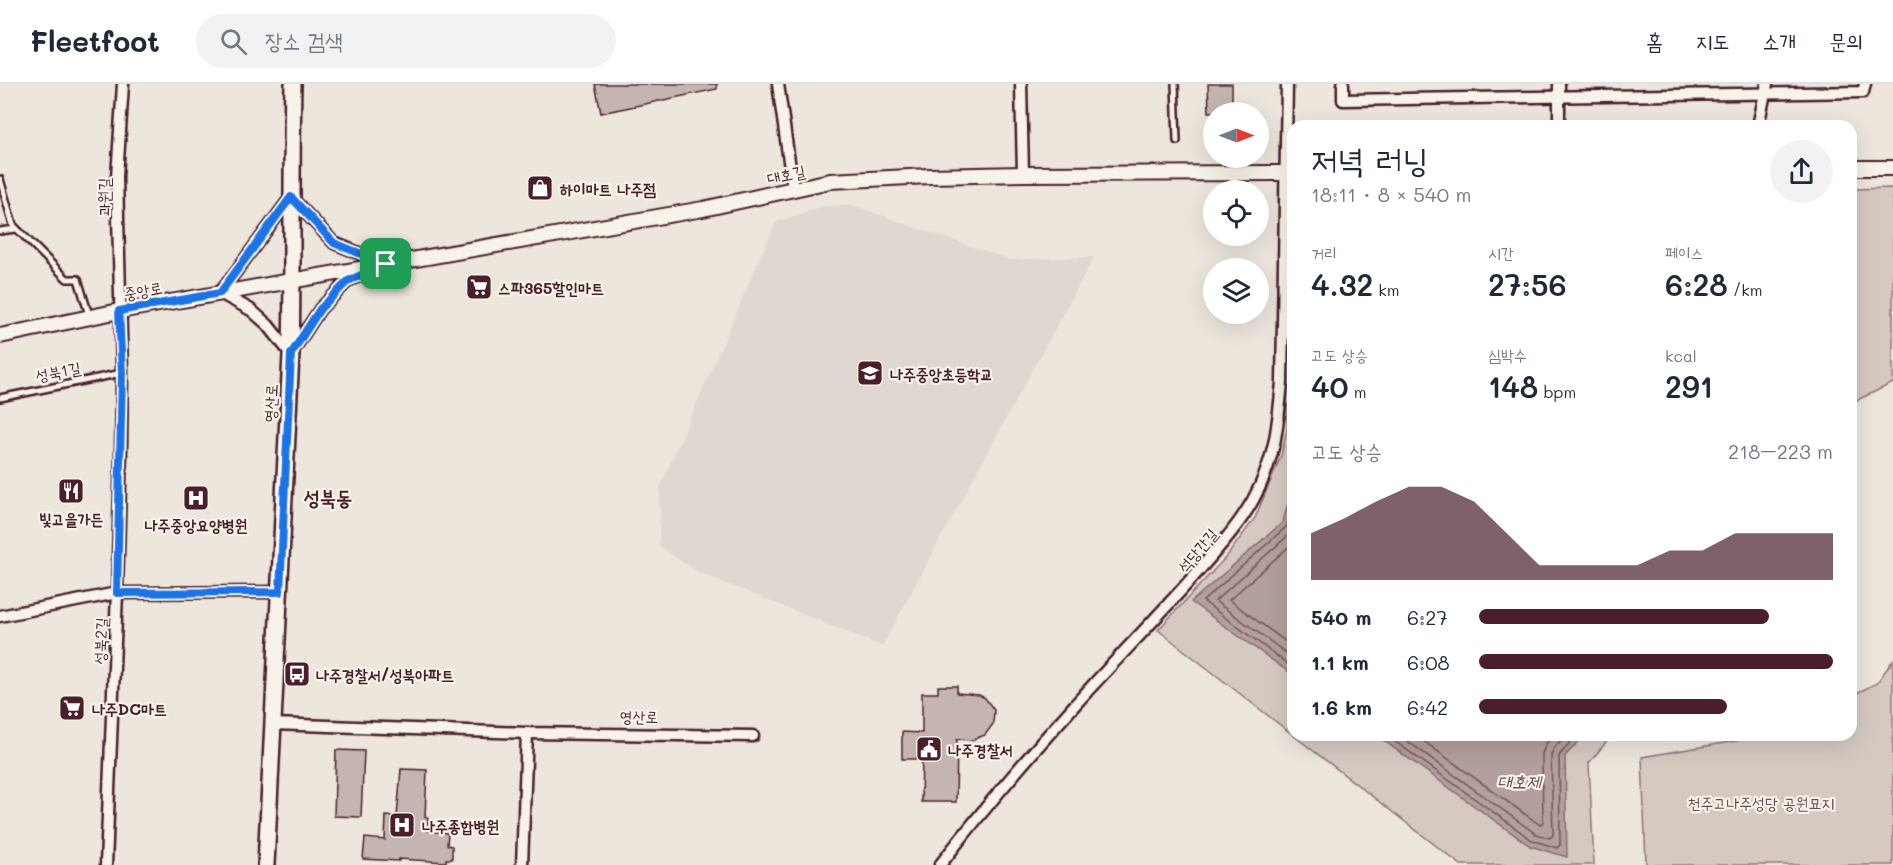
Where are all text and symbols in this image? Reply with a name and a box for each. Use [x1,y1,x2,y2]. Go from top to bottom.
search box [196,14,616,68]
text: Fleetfoot [30,23,160,59]
icon: search [217,25,250,58]
text: 장소 검색 [265,26,343,55]
text: 홈 [1646,27,1663,54]
text: 지도 [1696,27,1729,54]
text: 소개 [1762,27,1796,54]
text: 문의 [1829,27,1863,54]
north arrow [1203,102,1269,168]
map controls [1203,102,1269,324]
text: 저녁 러닝 [1311,137,1429,180]
button: share [1770,140,1833,203]
street label: 대호길 [765,160,807,188]
shop icon: 하이마트 나주점 [525,173,555,203]
street label: 과원길 [93,178,114,216]
place label: 하이마트 나주점 [559,178,656,199]
button: locate [1203,180,1269,246]
text: 18:11 · 8 × 540 m [1311,181,1471,207]
pin [360,238,411,289]
text: 거리 [1311,242,1337,263]
text: 시간 [1488,242,1514,263]
text: 페이스 [1665,242,1704,263]
icon: arrive [369,247,402,280]
button: layers [1203,258,1269,324]
text: 4.32 [1311,264,1373,304]
text: 27:56 [1488,264,1567,304]
text: 6:28 [1665,264,1728,304]
supermarket icon: 스파365할인마트 [464,272,494,302]
street label: 중앙로 [122,276,164,304]
place label: 스파365할인마트 [498,277,604,298]
text: km [1373,279,1400,300]
text: /km [1728,279,1763,300]
text: 고도 상승 [1311,344,1368,365]
text: 심박수 [1488,344,1527,365]
text: kcal [1665,345,1697,366]
street label: 성북1길 [34,356,83,386]
school or university icon: 나주중앙초등학교 [855,358,885,388]
place label: 나주중앙초등학교 [890,363,993,384]
text: 40 [1311,366,1349,406]
text: 148 [1488,366,1538,406]
text: 291 [1665,366,1713,406]
text: m [1349,381,1366,402]
text: bpm [1538,381,1576,402]
street label: 영산로 [259,383,281,423]
text: 고도 상승 [1311,438,1382,464]
text: 218–223 m [1728,438,1833,464]
restaurant icon: 빛고을가든 [56,476,86,506]
hospital icon: 나주중앙요양병원 [181,483,211,513]
district label: 성북동 [304,484,352,510]
place label: 빛고을가든 [39,508,103,529]
place label: 나주중앙요양병원 [145,514,248,535]
street label: 석당간길 [1172,523,1222,576]
text: 540 m [1311,604,1371,630]
text: 6:27 [1407,604,1448,630]
street label: 성북2길 [88,617,112,665]
text: 1.1 km [1311,649,1369,675]
text: 6:08 [1407,649,1450,675]
bus stop icon: 나주경찰서/성북아파트 [282,659,312,689]
place label: 나주경찰서/성북아파트 [316,664,454,685]
supermarket icon: 나주DC마트 [57,693,87,723]
text: 1.6 km [1311,694,1372,720]
text: 6:42 [1407,694,1448,720]
place label: 나주DC마트 [92,698,167,719]
street label: 영산로 [620,705,658,727]
public building icon: 나주경찰서 [914,734,944,764]
place label: 나주경찰서 [948,739,1013,760]
water label: 대호제 [1497,769,1543,793]
park label: 천주고나주성당 공원묘지 [1688,792,1834,813]
hospital icon: 나주종합병원 [387,810,417,840]
place label: 나주종합병원 [422,815,499,836]

